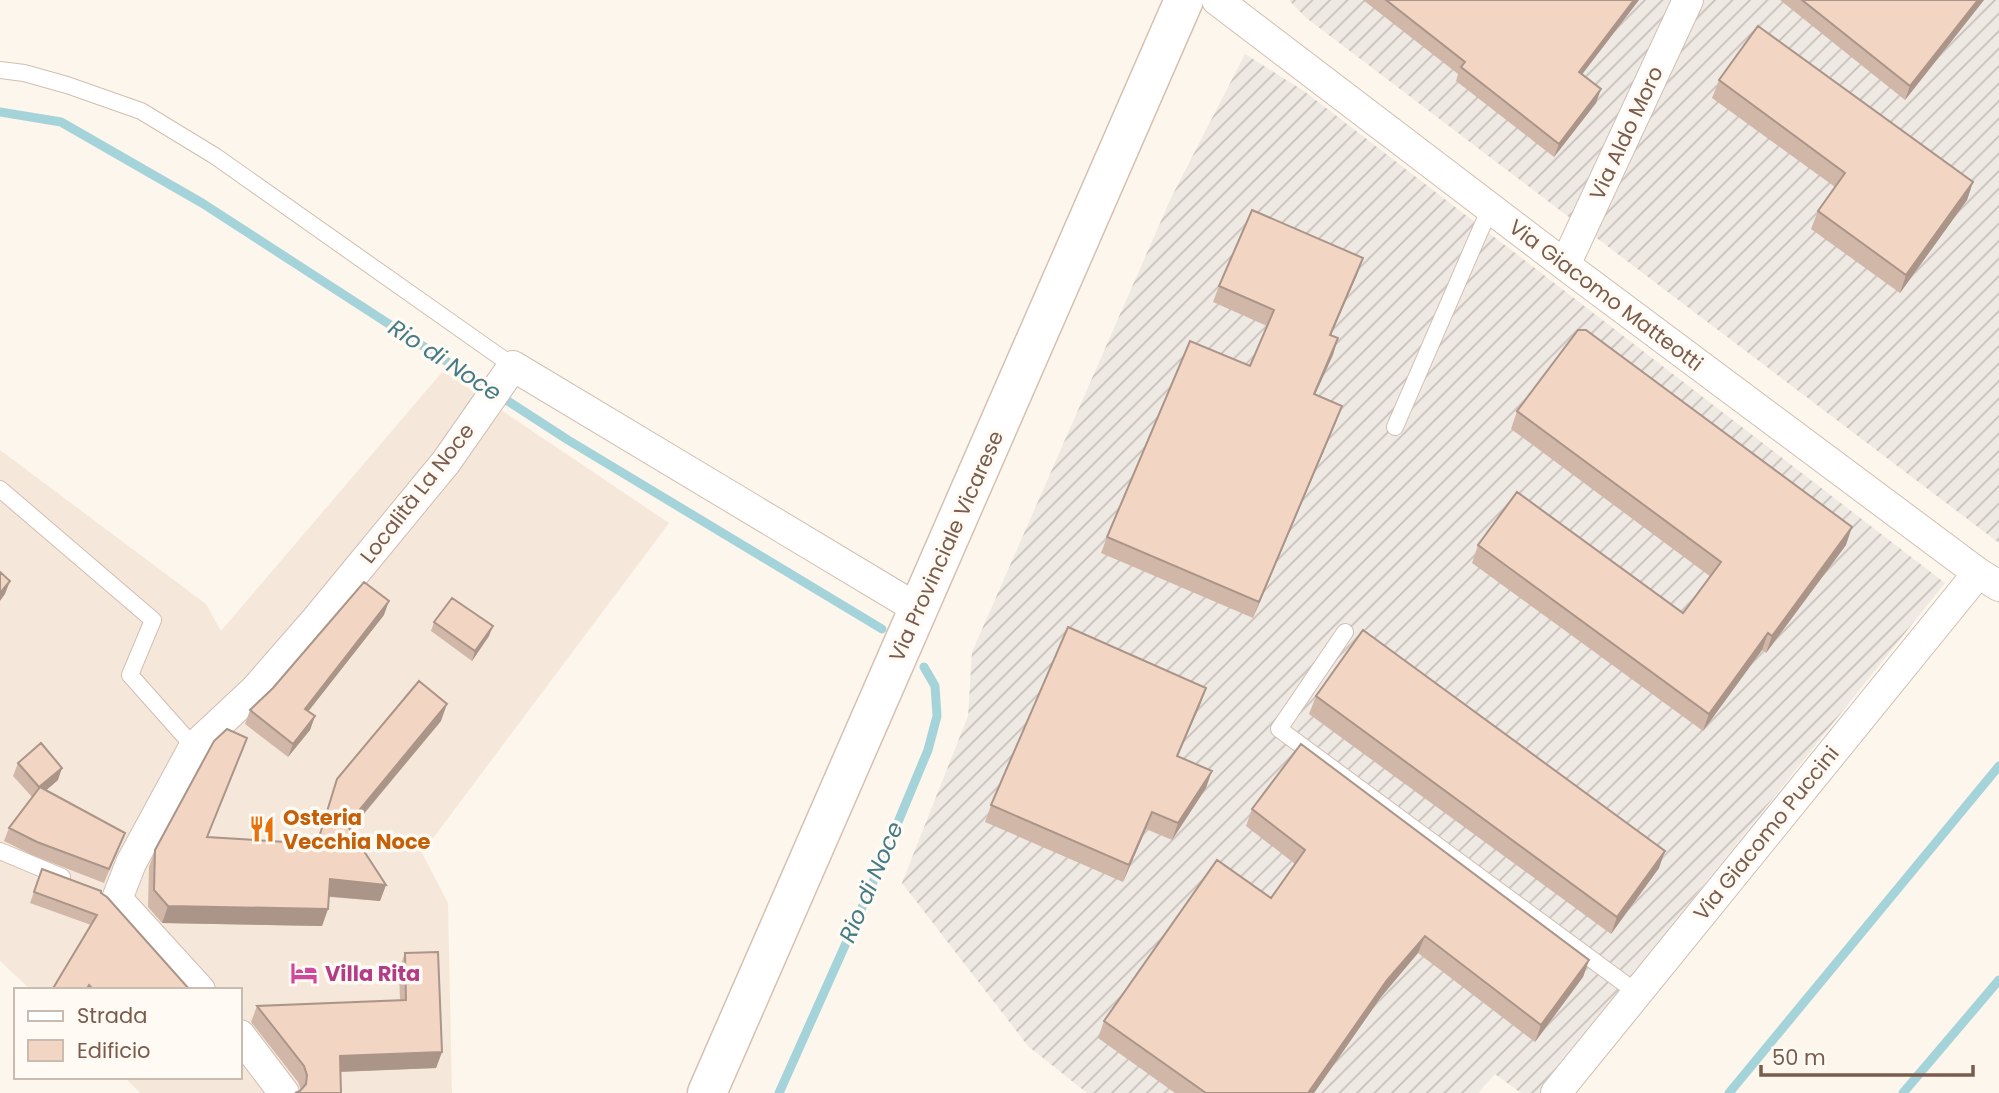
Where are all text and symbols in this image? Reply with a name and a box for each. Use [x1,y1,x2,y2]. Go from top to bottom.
street label: Via Aldo Moro [1582,61,1670,205]
street label: Via Giacomo Matteotti [1503,212,1709,378]
water label: Rio di Noce [382,312,508,408]
street label: Località La Noce [353,417,481,569]
street label: Via Provinciale Vicarese [882,426,1010,666]
street label: Via Giacomo Puccini [1687,740,1845,926]
place label: Osteria Vecchia Noce [283,803,431,856]
restaurant icon: Osteria Vecchia Noce [247,814,277,844]
water label: Rio di Noce [831,817,911,947]
hotel icon: Villa Rita [289,958,319,988]
place label: Villa Rita [325,959,420,988]
legend [14,988,242,1079]
text: Strada [77,1001,147,1030]
scale bar [1761,1034,1973,1078]
text: Edificio [77,1036,151,1065]
text: 50 m [1772,1043,1826,1072]

